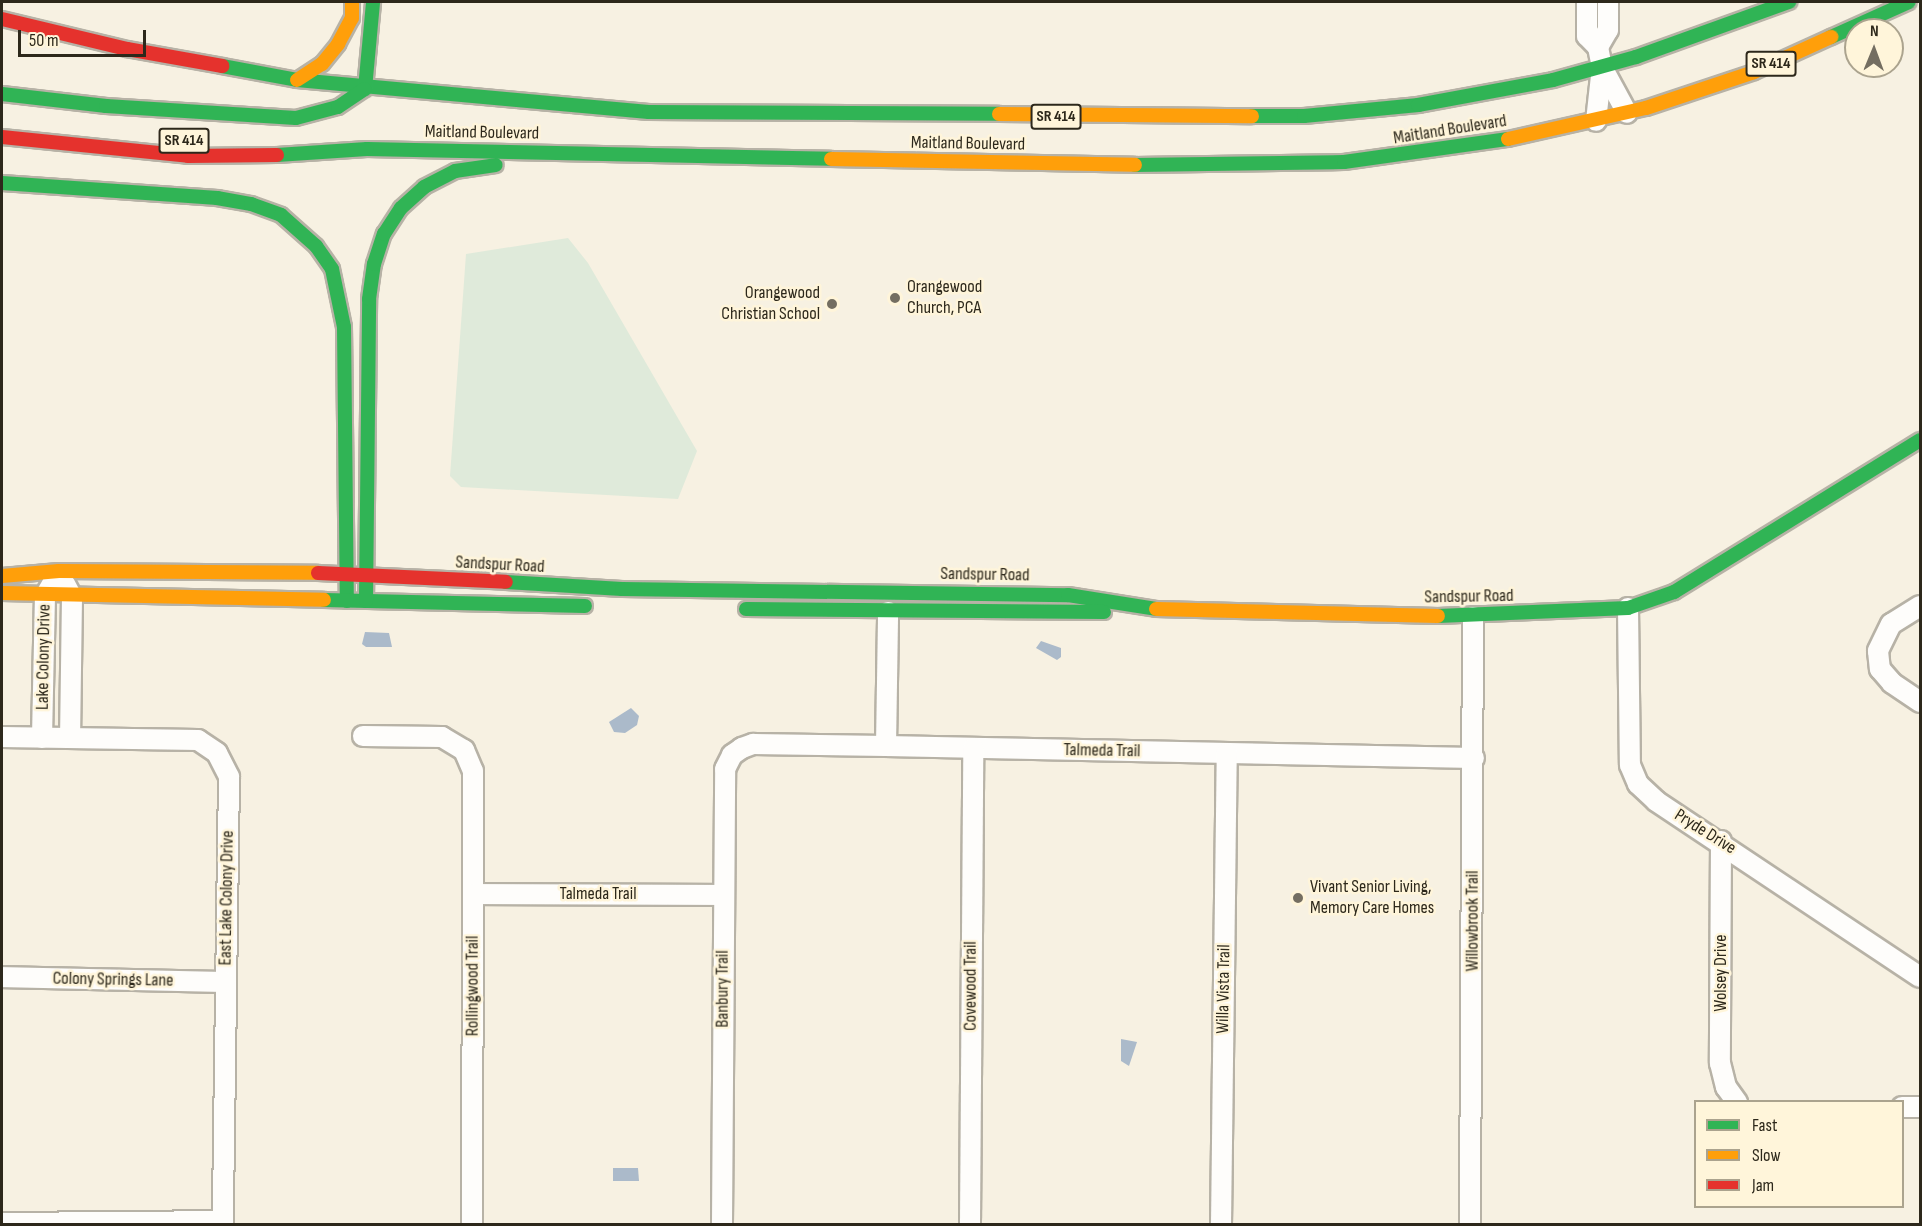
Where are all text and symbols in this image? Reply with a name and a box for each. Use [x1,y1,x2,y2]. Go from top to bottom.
scale bar [21,18,148,56]
north arrow [1844,18,1904,78]
text: N [1870,22,1879,41]
text: 50 m [29,30,59,51]
road number: SR 414 [1746,51,1796,77]
road number: SR 414 [1030,104,1082,130]
street label: Maitland Boulevard [1392,110,1508,150]
street label: Maitland Boulevard [425,121,539,145]
road number: SR 414 [158,128,210,154]
street label: Maitland Boulevard [911,132,1025,156]
place label: Orangewood Church, PCA [907,277,982,320]
place label: Orangewood Christian School [721,283,820,326]
marker: Orangewood Church, PCA [888,291,902,305]
marker: Orangewood Christian School [825,297,839,311]
street label: Sandspur Road [455,552,545,578]
street label: Sandspur Road [940,563,1030,587]
street label: Sandspur Road [1424,585,1514,609]
street label: Lake Colony Drive [32,604,56,710]
street label: Talmeda Trail [1063,740,1141,762]
street label: Pryde Drive [1670,805,1740,859]
street label: East Lake Colony Drive [215,830,239,966]
street label: Willowbrook Trail [1462,871,1484,971]
place label: Vivant Senior Living, Memory Care Homes [1310,877,1434,920]
street label: Talmeda Trail [560,883,636,905]
marker: Vivant Senior Living, Memory Care Homes [1291,891,1305,905]
street label: Wolsey Drive [1710,934,1732,1012]
street label: Rollingwood Trail [462,936,484,1036]
street label: Covewood Trail [960,941,982,1031]
street label: Willa Vista Trail [1212,944,1236,1034]
street label: Banbury Trail [712,950,734,1028]
street label: Colony Springs Lane [52,968,174,992]
legend [1694,1100,1904,1208]
text: Fast [1752,1115,1777,1136]
text: Slow [1752,1145,1781,1166]
text: Jam [1752,1175,1774,1196]

